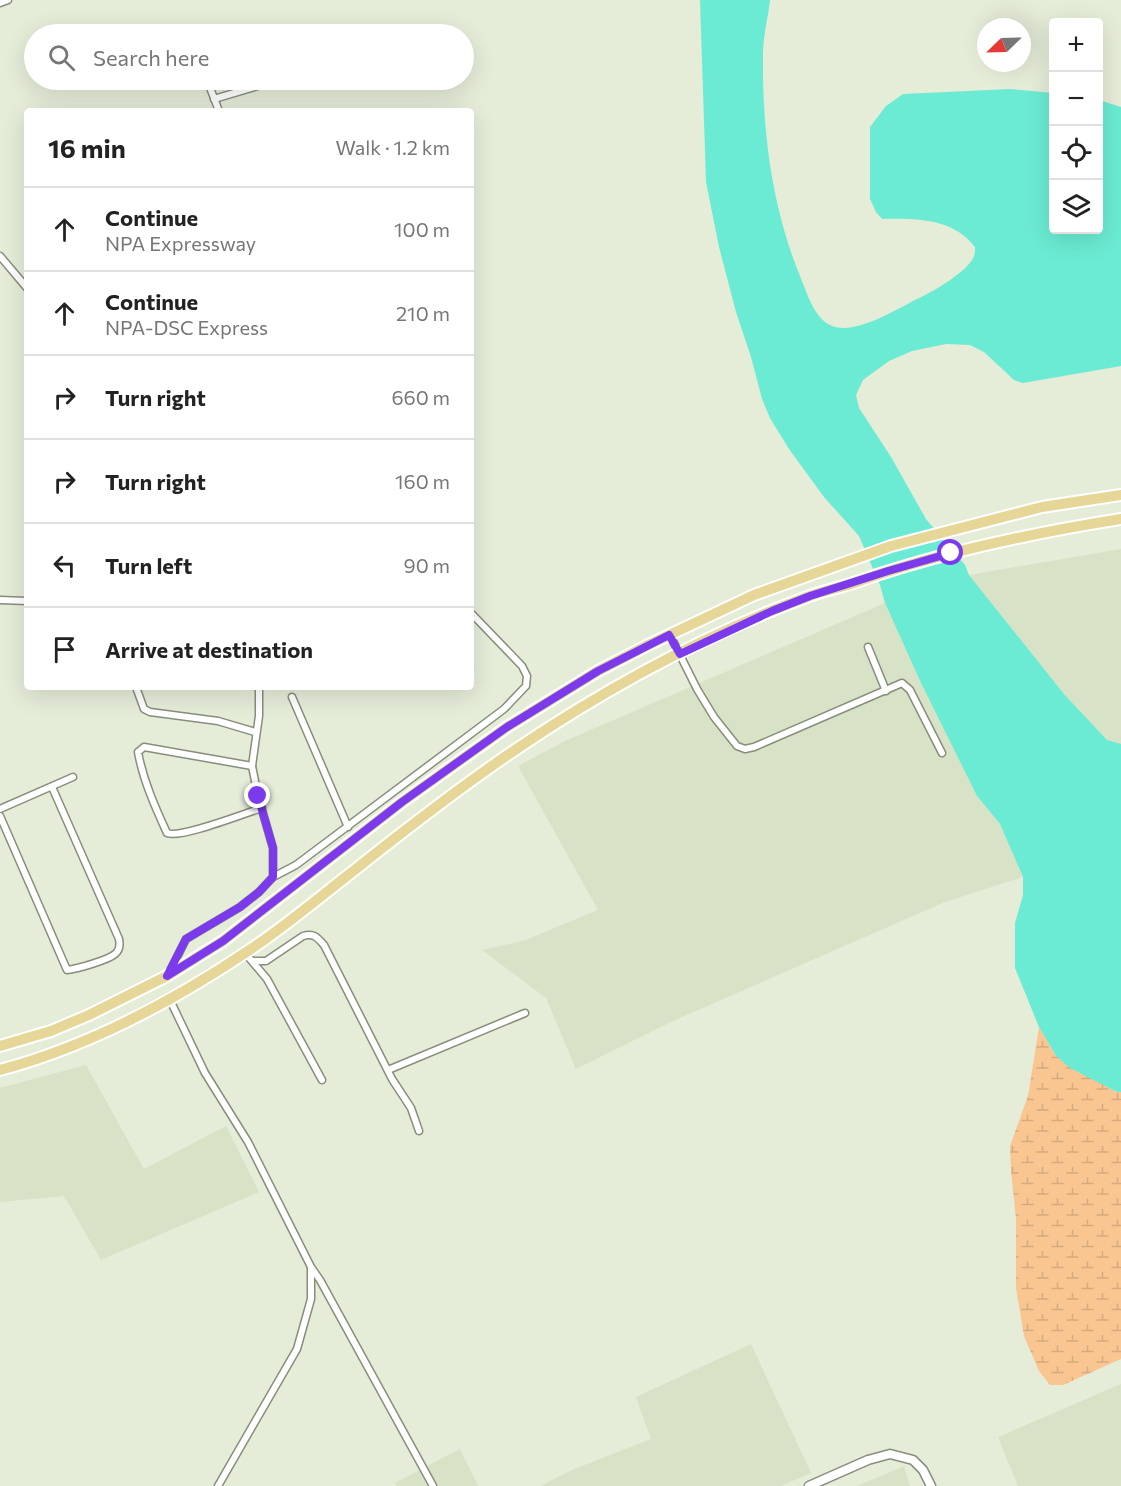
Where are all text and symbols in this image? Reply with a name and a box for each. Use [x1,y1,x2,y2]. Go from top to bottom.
north arrow [977,18,1031,72]
map controls [1049,18,1103,234]
button: + [1049,18,1103,72]
search box [24,24,474,90]
icon: search [45,41,78,74]
text: Search here [93,44,209,71]
button: − [1049,72,1103,126]
button: locate [1049,126,1103,180]
text: 16 min [48,132,126,163]
text: Walk · 1.2 km [335,135,450,159]
button: layers [1049,180,1103,234]
text: Continue [105,204,198,231]
icon: ahead [48,213,81,246]
text: 100 m [394,217,450,241]
text: NPA Expressway [105,231,256,255]
text: Continue [105,288,198,315]
icon: ahead [48,297,81,330]
text: 210 m [396,301,450,325]
text: NPA-DSC Express [105,315,268,339]
icon: right [48,381,81,414]
text: Turn right [105,384,206,411]
text: 660 m [391,385,450,409]
icon: right [48,465,81,498]
text: Turn right [105,468,206,495]
text: 160 m [395,469,450,493]
route start [937,539,963,565]
icon: left [48,549,81,582]
text: Turn left [105,552,192,579]
text: 90 m [404,553,450,577]
icon: arrive [48,633,81,666]
text: Arrive at destination [105,636,313,663]
route end [244,782,270,808]

